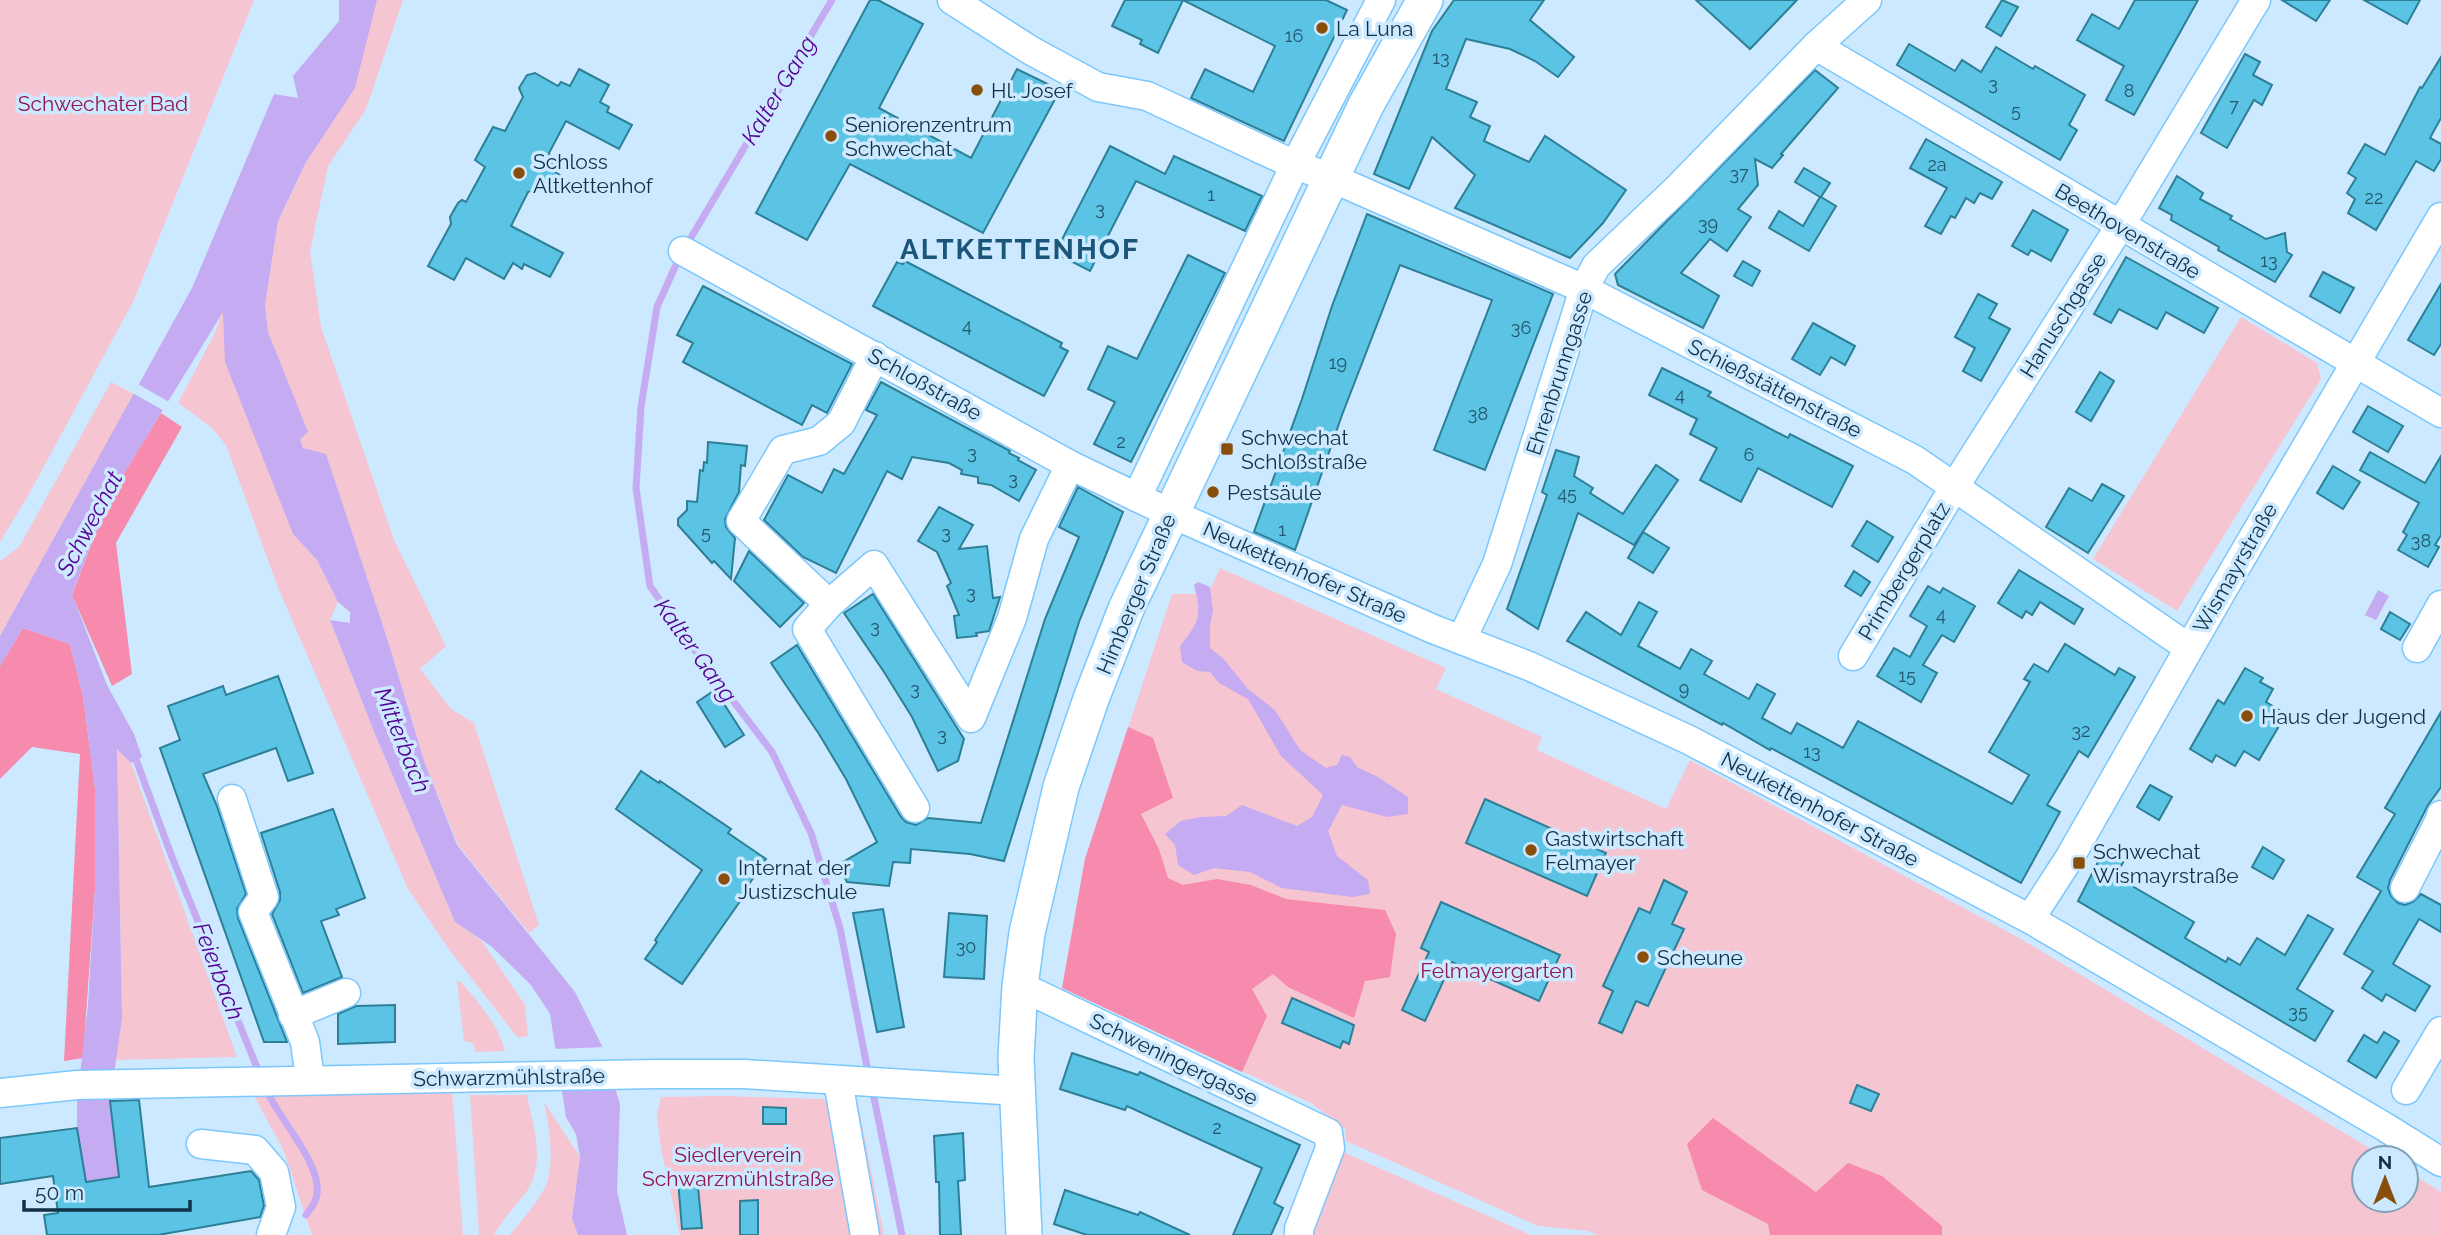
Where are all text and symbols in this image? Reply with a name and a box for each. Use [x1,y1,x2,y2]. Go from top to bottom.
place label: La Luna [1336,16,1413,41]
marker: La Luna [1314,20,1330,36]
house number: 16 [1285,25,1303,46]
water label: Kalter Gang [735,31,821,149]
house number: 13 [1432,47,1450,68]
house number: 3 [1988,73,1998,94]
place label: Hl. Josef [991,78,1074,103]
house number: 8 [2124,80,2134,101]
marker: Hl. Josef [969,82,985,98]
park label: Schwechater Bad [18,91,188,116]
house number: 7 [2229,95,2239,116]
house number: 5 [2011,100,2021,121]
place label: Seniorenzentrum Schwechat [845,112,1012,161]
marker: Seniorenzentrum Schwechat [823,128,839,144]
place label: Schloss Altkettenhof [533,149,654,198]
house number: 2a [1927,154,1947,175]
house number: 37 [1729,163,1749,184]
marker: Schloss Altkettenhof [511,165,527,181]
street label: Beethovenstraße [2051,178,2205,284]
house number: 1 [1207,184,1215,205]
house number: 22 [2365,187,2383,208]
house number: 3 [1095,198,1105,219]
house number: 39 [1698,213,1718,234]
district label: ALTKETTENHOF [900,233,1140,266]
street label: Hanuschgasse [2015,248,2111,382]
house number: 13 [2260,250,2278,271]
street label: Ehrenbrunngasse [1521,288,1597,458]
house number: 4 [962,315,972,336]
house number: 36 [1511,317,1531,338]
street label: Schießstättenstraße [1684,333,1866,443]
street label: Schloßstraße [864,342,986,426]
house number: 19 [1329,352,1347,373]
house number: 4 [1675,384,1685,405]
house number: 38 [1468,403,1488,424]
place label: Schwechat Schloßstraße [1241,425,1367,474]
house number: 2 [1116,431,1126,452]
marker: Schwechat Schloßstraße [1219,441,1235,457]
house number: 3 [967,442,977,463]
house number: 6 [1744,444,1755,465]
water label: Schwechat [50,466,128,580]
house number: 3 [1008,468,1018,489]
place label: Pestsäule [1227,480,1321,505]
house number: 45 [1557,483,1577,504]
marker: Pestsäule [1205,484,1221,500]
street label: Primbergerplatz [1853,497,1955,645]
street label: Wismayrstraße [2188,499,2282,637]
street label: Himberger Straße [1091,510,1181,678]
street label: Neukettenhofer Straße [1199,516,1411,628]
house number: 1 [1278,519,1286,540]
house number: 5 [701,522,711,543]
house number: 3 [941,522,951,543]
house number: 38 [2411,530,2431,551]
house number: 3 [966,582,976,603]
water label: Kalter Gang [649,593,743,708]
house number: 4 [1936,604,1946,625]
house number: 3 [870,616,880,637]
house number: 15 [1898,665,1916,686]
house number: 3 [910,678,920,699]
house number: 9 [1679,678,1689,699]
water label: Mitterbach [370,683,436,797]
place label: Haus der Jugend [2261,704,2426,729]
marker: Haus der Jugend [2239,708,2255,724]
house number: 32 [2072,720,2091,741]
house number: 3 [937,724,947,745]
house number: 13 [1803,741,1821,762]
street label: Neukettenhofer Straße [1717,746,1923,872]
place label: Gastwirtschaft Felmayer [1545,826,1684,875]
place label: Schwechat Wismayrstraße [2093,839,2239,888]
marker: Gastwirtschaft Felmayer [1523,842,1539,858]
place label: Internat der Justizschule [738,855,857,904]
marker: Schwechat Wismayrstraße [2071,855,2087,871]
marker: Internat der Justizschule [716,871,732,887]
water label: Feierbach [188,918,250,1024]
house number: 30 [956,936,976,957]
place label: Scheune [1657,945,1743,970]
marker: Scheune [1635,949,1651,965]
park label: Felmayergarten [1420,958,1574,983]
house number: 35 [2288,1001,2308,1022]
street label: Schweningergasse [1086,1007,1262,1111]
street label: Schwarzmühlstraße [413,1063,605,1091]
house number: 2 [1212,1117,1222,1138]
park label: Siedlerverein Schwarzmühlstraße [642,1142,834,1191]
north arrow [2350,1144,2420,1214]
text: N [2378,1151,2392,1173]
scale bar [24,1168,191,1212]
text: 50 m [35,1180,84,1205]

